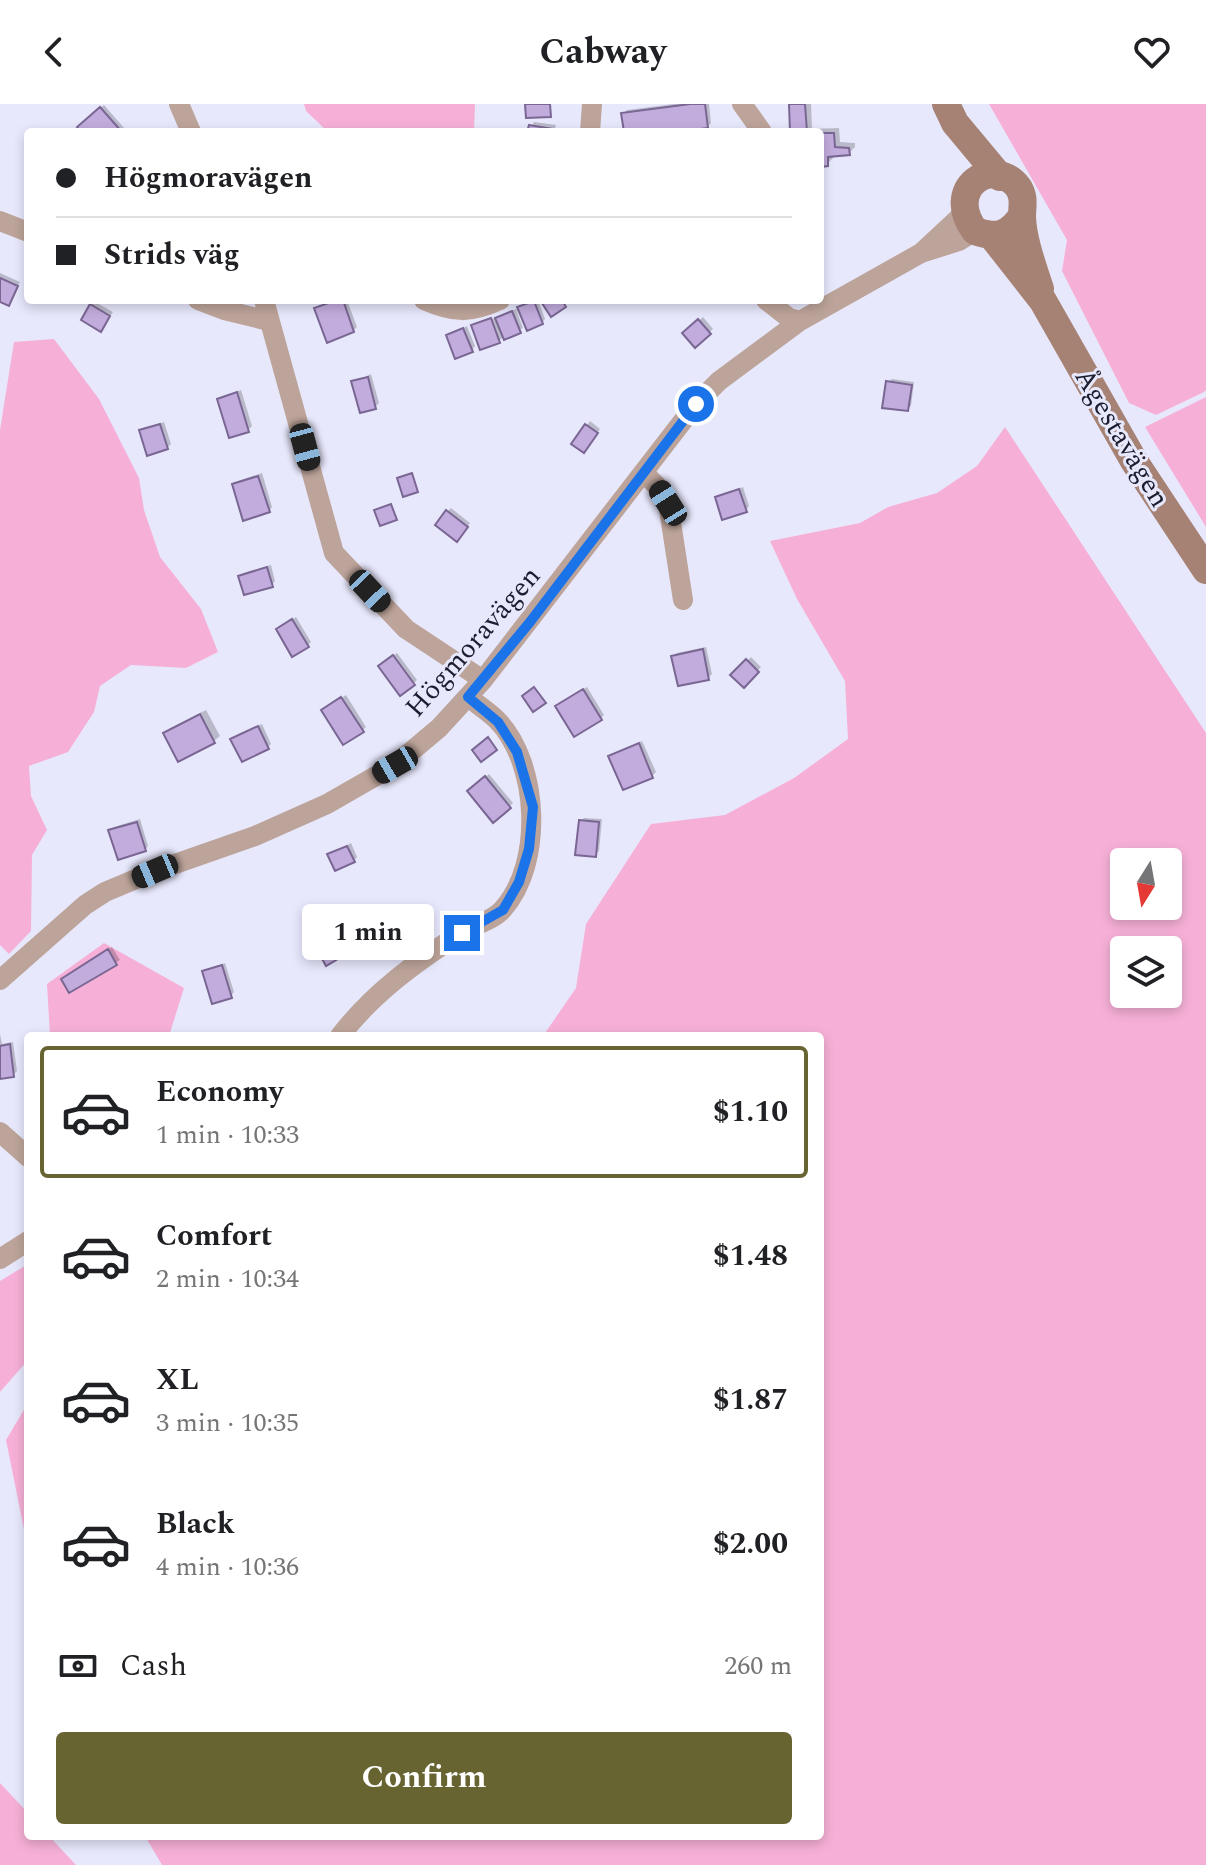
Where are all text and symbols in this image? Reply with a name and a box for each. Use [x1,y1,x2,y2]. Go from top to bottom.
text: Cabway [540,25,666,80]
icon: back [32,30,76,74]
icon: heart [1130,30,1174,74]
text: Högmoravägen [104,155,313,201]
text: Strids väg [104,232,240,278]
street label: Ågestavägen [1063,360,1180,516]
route start [678,386,714,422]
car [287,421,323,473]
car [645,476,691,530]
street label: Högmoravägen [395,557,551,727]
car [345,565,395,617]
car [368,743,422,787]
north arrow [1110,848,1182,920]
map controls [1110,848,1182,1008]
car [128,851,182,891]
callout: 1 min [302,905,434,961]
text: 1 min [333,912,403,952]
route end [444,915,480,951]
button: layers [1110,936,1182,1008]
text: Economy [156,1069,283,1115]
icon: car [60,1076,132,1148]
text: $1.10 [713,1089,788,1135]
text: 1 min · 10:33 [156,1115,299,1155]
text: Comfort [156,1213,272,1259]
icon: car [60,1220,132,1292]
text: $1.48 [713,1233,788,1279]
text: 2 min · 10:34 [156,1259,299,1299]
text: XL [156,1357,199,1403]
icon: car [60,1364,132,1436]
text: $1.87 [713,1377,788,1423]
text: 3 min · 10:35 [156,1403,299,1443]
text: Black [156,1501,235,1547]
icon: car [60,1508,132,1580]
text: $2.00 [713,1521,788,1567]
text: 4 min · 10:36 [156,1547,299,1587]
text: Cash [120,1643,187,1689]
icon: cash [56,1644,100,1688]
text: 260 m [724,1646,792,1686]
button: Confirm [56,1732,792,1824]

